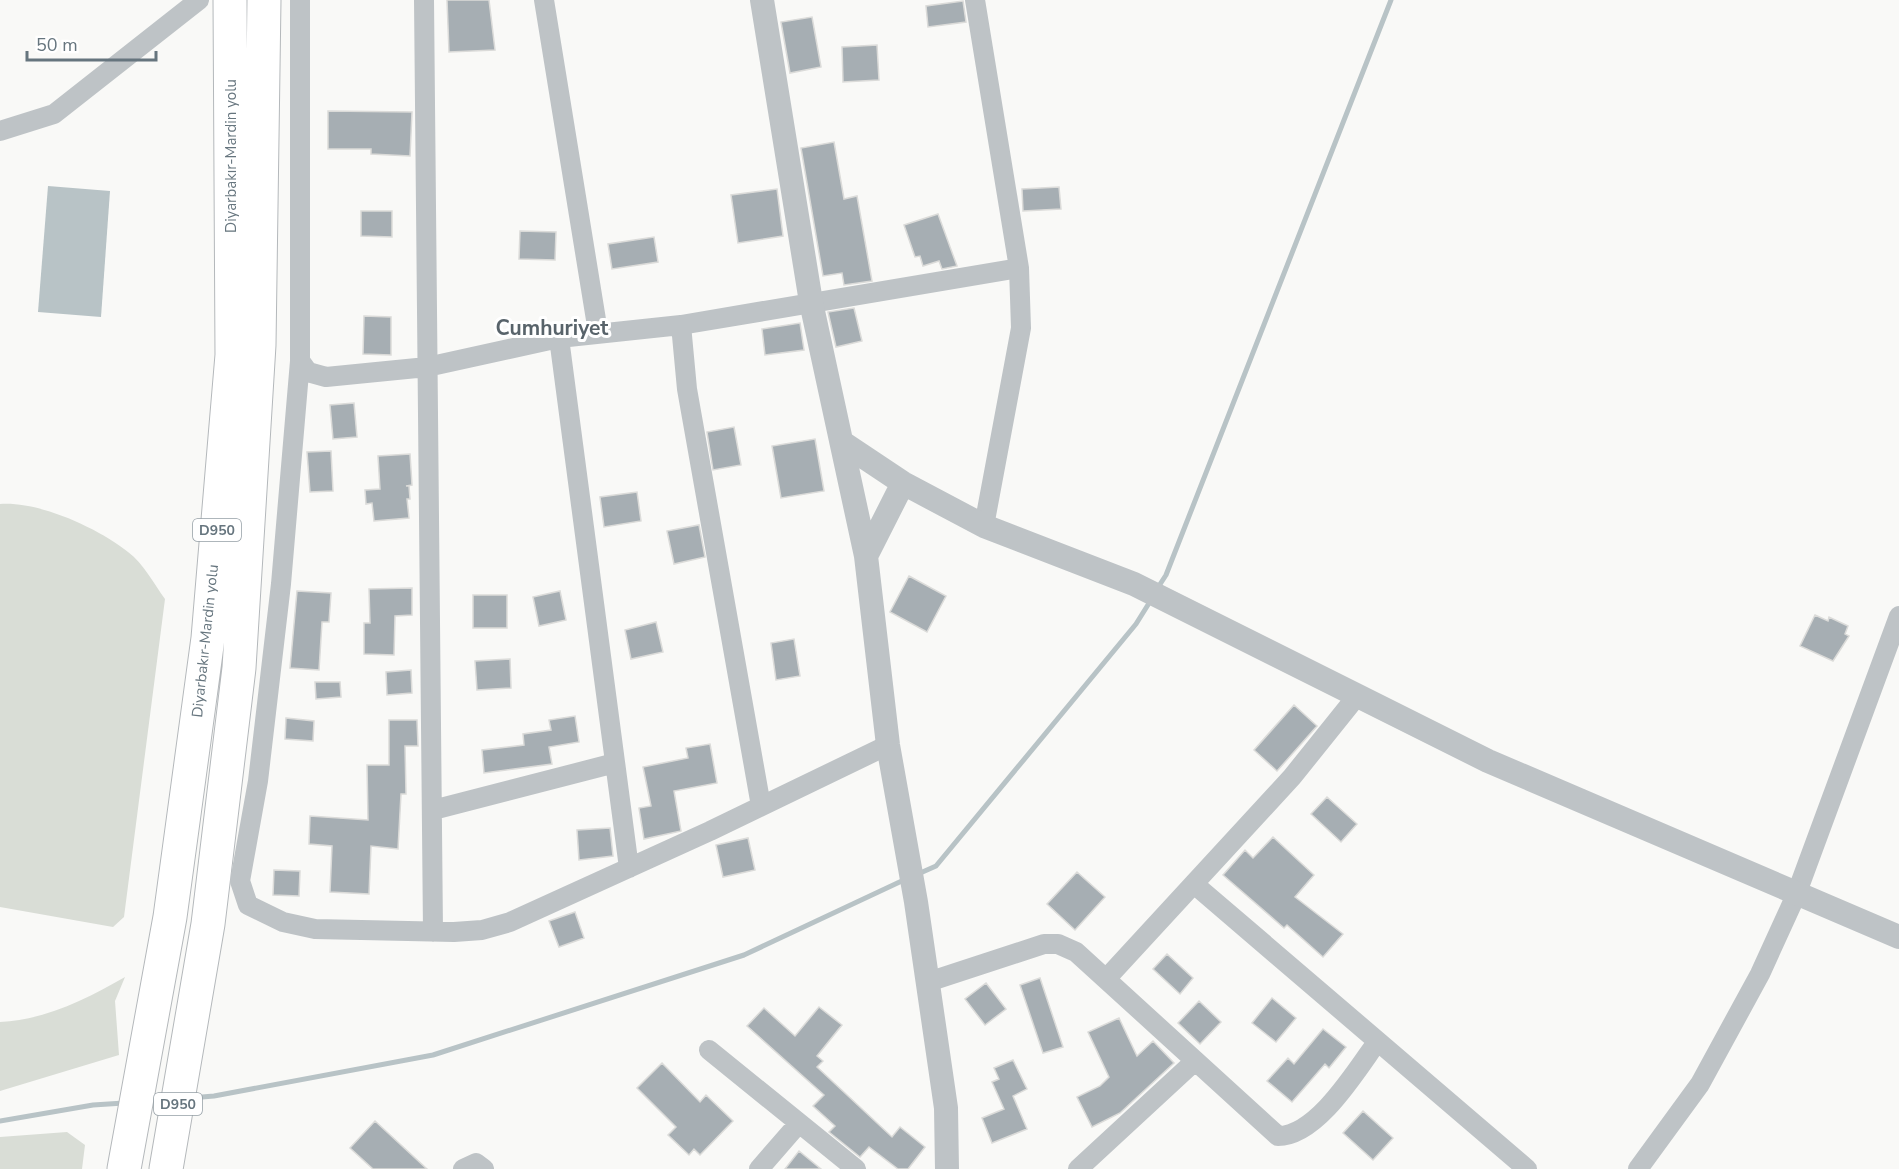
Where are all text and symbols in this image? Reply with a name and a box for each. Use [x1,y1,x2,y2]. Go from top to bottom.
scale bar [27,24,156,62]
text: 50 m [36,33,78,57]
street label: Diyarbakır-Mardin yolu [221,79,241,233]
district label: Cumhuriyet [496,314,609,342]
road number: D950 [193,519,241,541]
street label: Diyarbakır-Mardin yolu [187,563,223,719]
road number: D950 [154,1093,202,1115]

